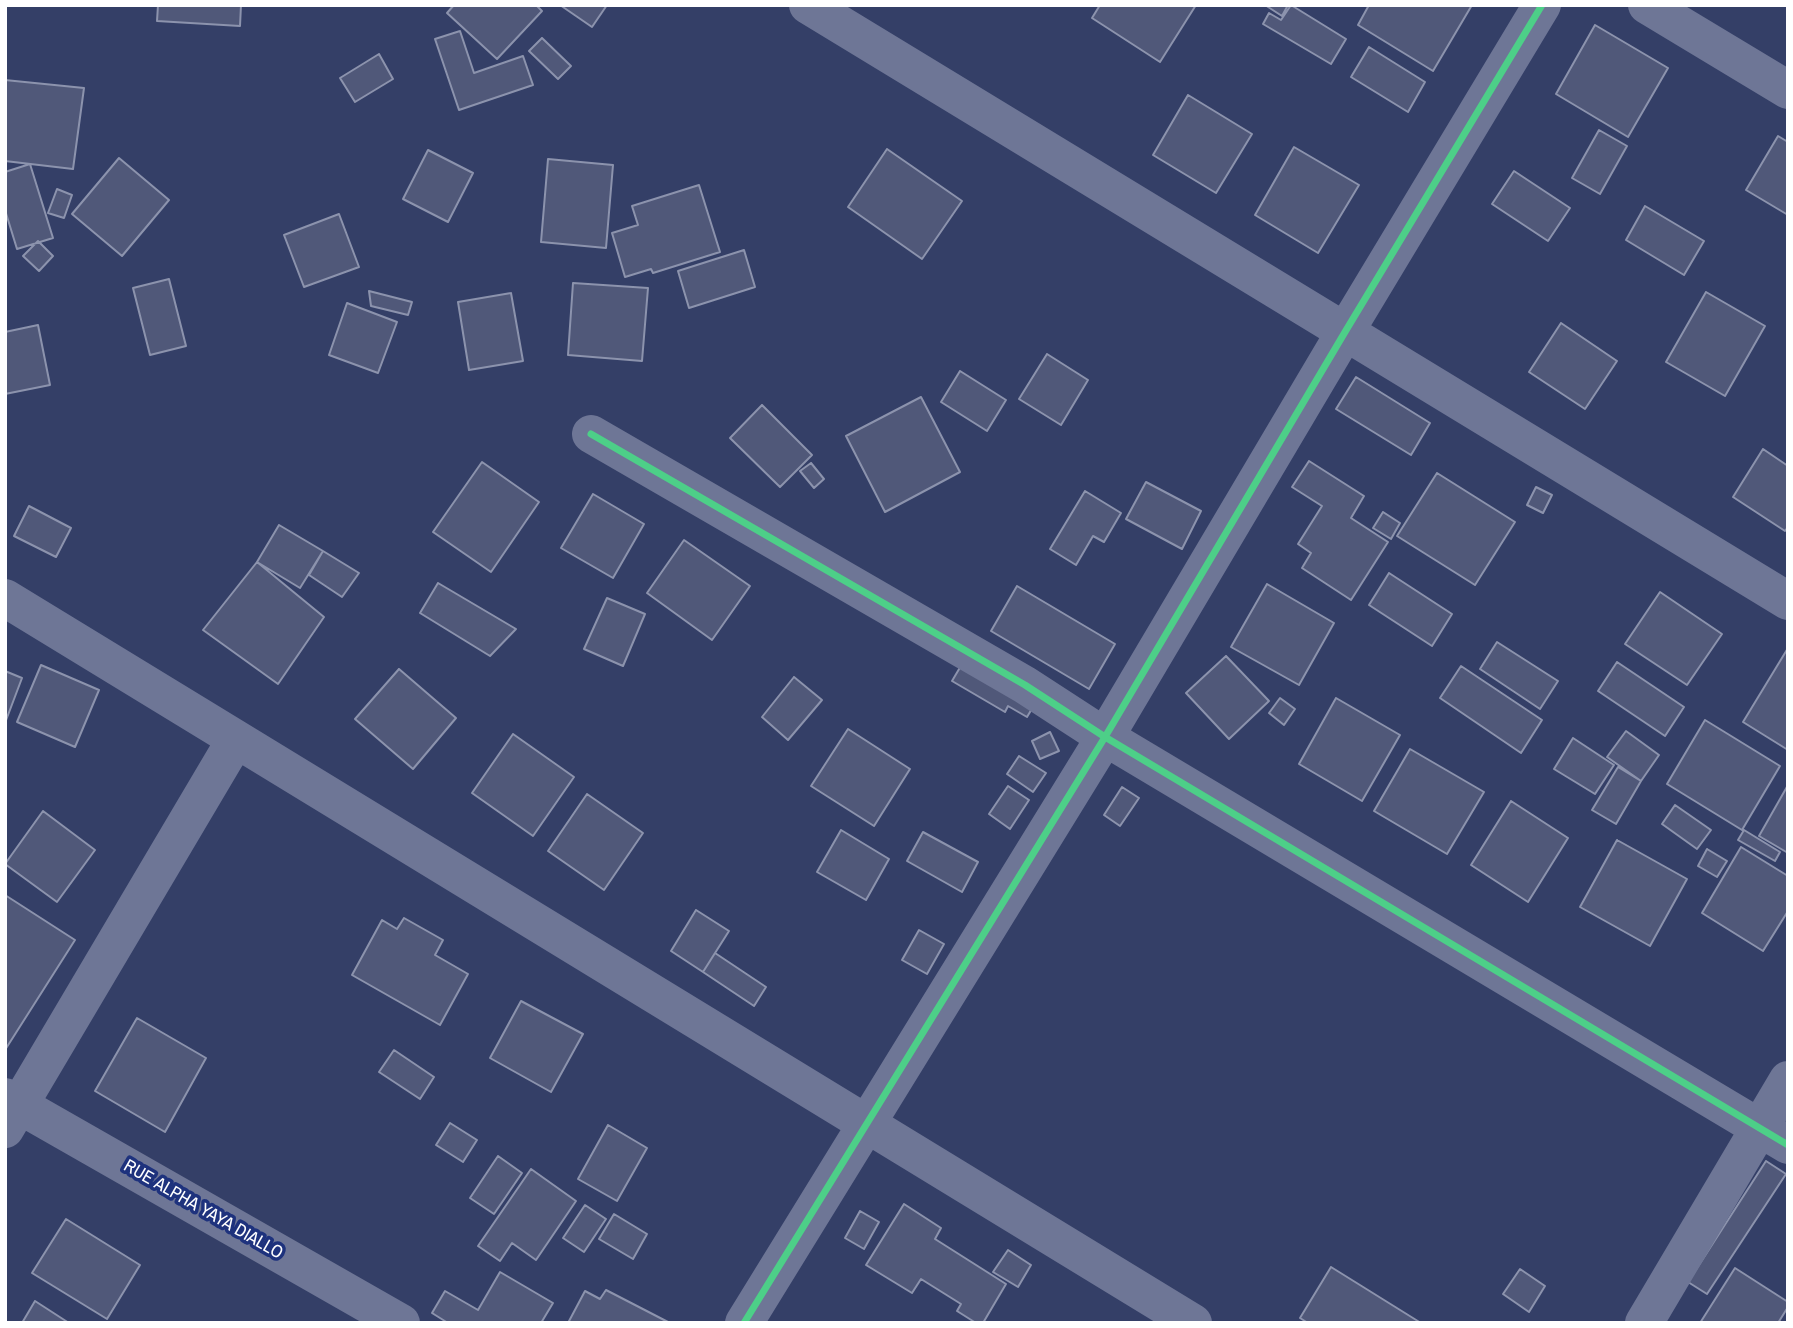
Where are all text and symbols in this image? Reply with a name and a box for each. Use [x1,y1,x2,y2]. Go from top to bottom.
street label: RUE ALPHA YAYA DIALLO [119,1156,287,1264]

